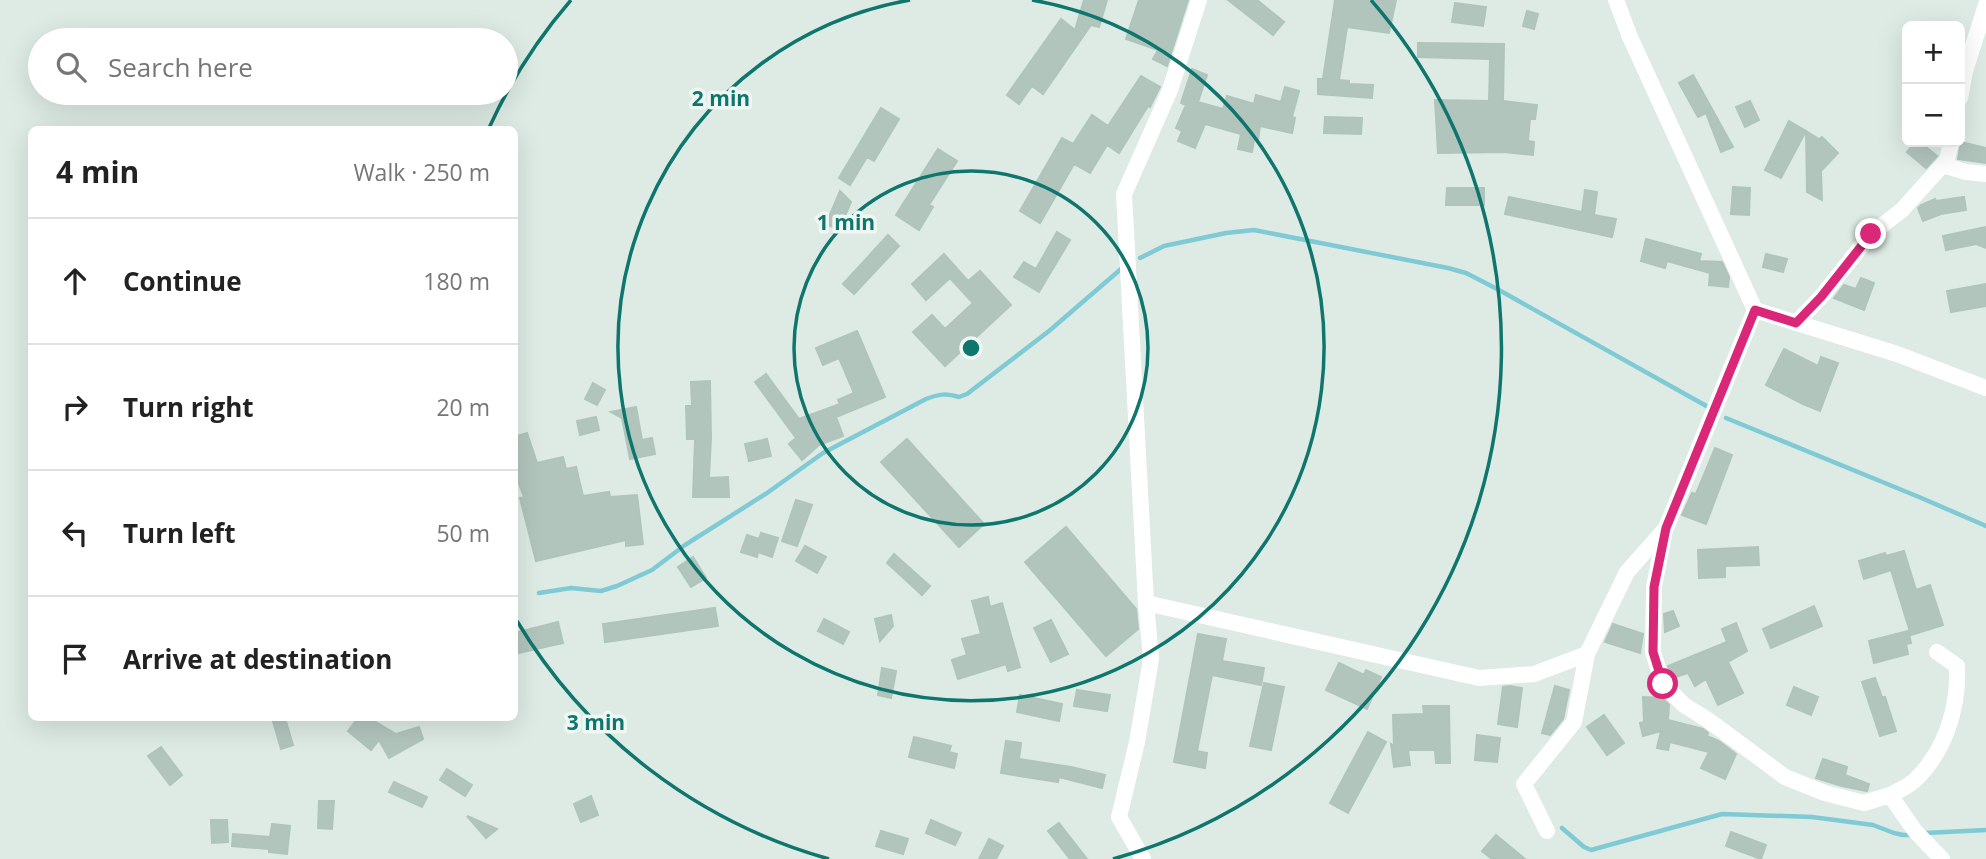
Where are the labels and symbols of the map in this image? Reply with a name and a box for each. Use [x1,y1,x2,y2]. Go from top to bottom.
text: 2 min [692,84,750,112]
text: 1 min [817,208,875,236]
route end [1855,218,1886,249]
centre of rings [959,336,983,360]
route start [1647,668,1678,699]
text: 3 min [567,708,625,736]

